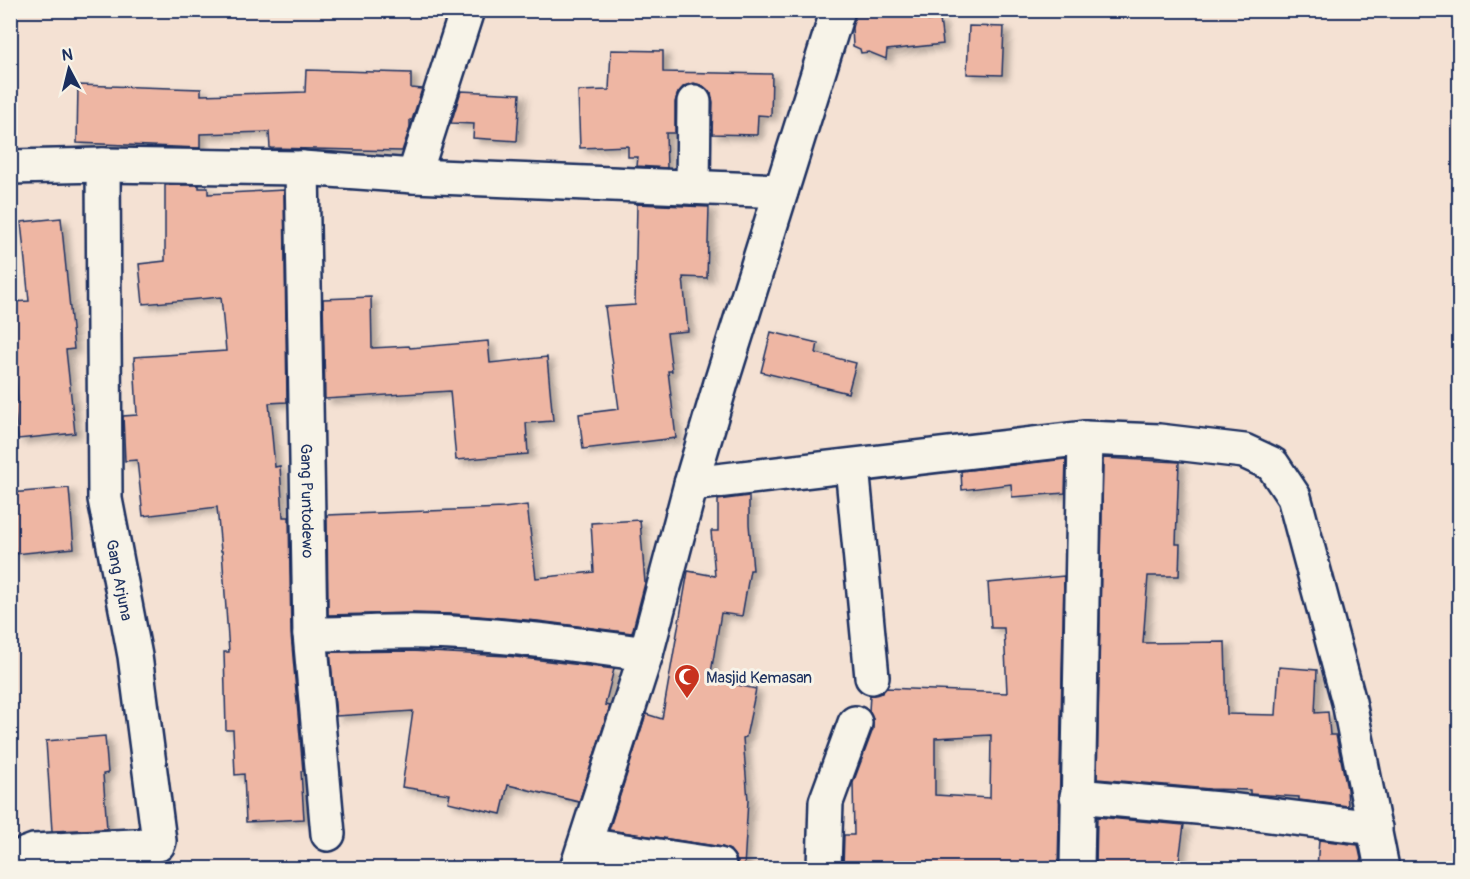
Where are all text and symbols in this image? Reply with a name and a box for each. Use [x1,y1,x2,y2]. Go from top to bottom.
north arrow [39,39,99,99]
text: N [61,44,74,66]
street label: Gang Puntodewo [296,444,318,559]
street label: Gang Arjuna [101,538,137,622]
mosque icon: Masjid Kemasan [672,662,702,700]
place label: Masjid Kemasan [706,668,812,688]

